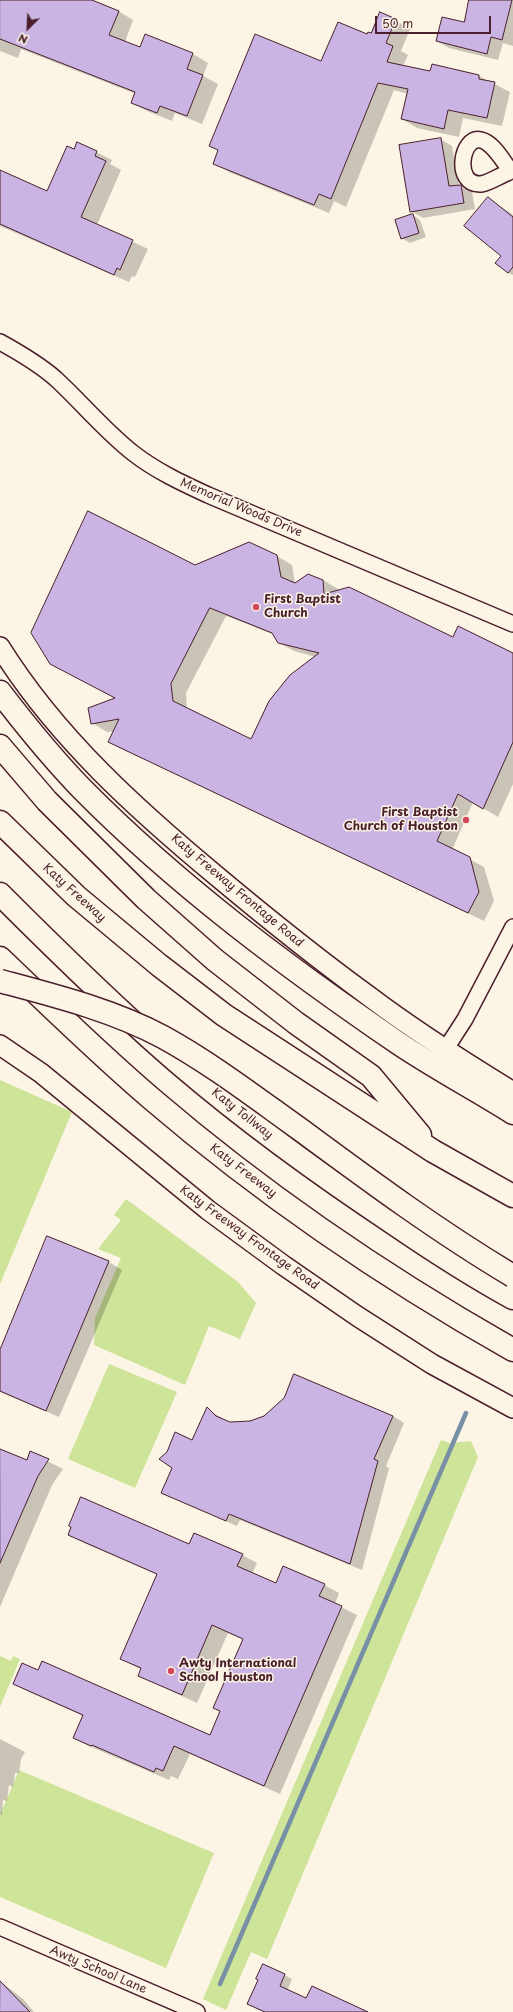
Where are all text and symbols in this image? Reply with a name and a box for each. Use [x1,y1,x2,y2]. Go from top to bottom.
north arrow [8,8,48,48]
scale bar [377,8,493,34]
text: 50 m [382,14,413,32]
text: N [15,30,30,49]
street label: Memorial Woods Drive [178,476,304,540]
place label: First Baptist Church [264,593,341,621]
marker: First Baptist Church [251,602,261,612]
place label: First Baptist Church of Houston [344,806,458,834]
marker: First Baptist Church of Houston [461,815,471,825]
street label: Katy Freeway Frontage Road [168,831,306,951]
street label: Katy Freeway [39,861,109,925]
street label: Katy Tollway [208,1086,276,1142]
street label: Katy Freeway [207,1141,279,1201]
street label: Katy Freeway Frontage Road [177,1183,321,1293]
place label: Awty International School Houston [179,1657,296,1685]
marker: Awty International School Houston [166,1666,176,1676]
street label: Awty School Lane [47,1943,149,1997]

